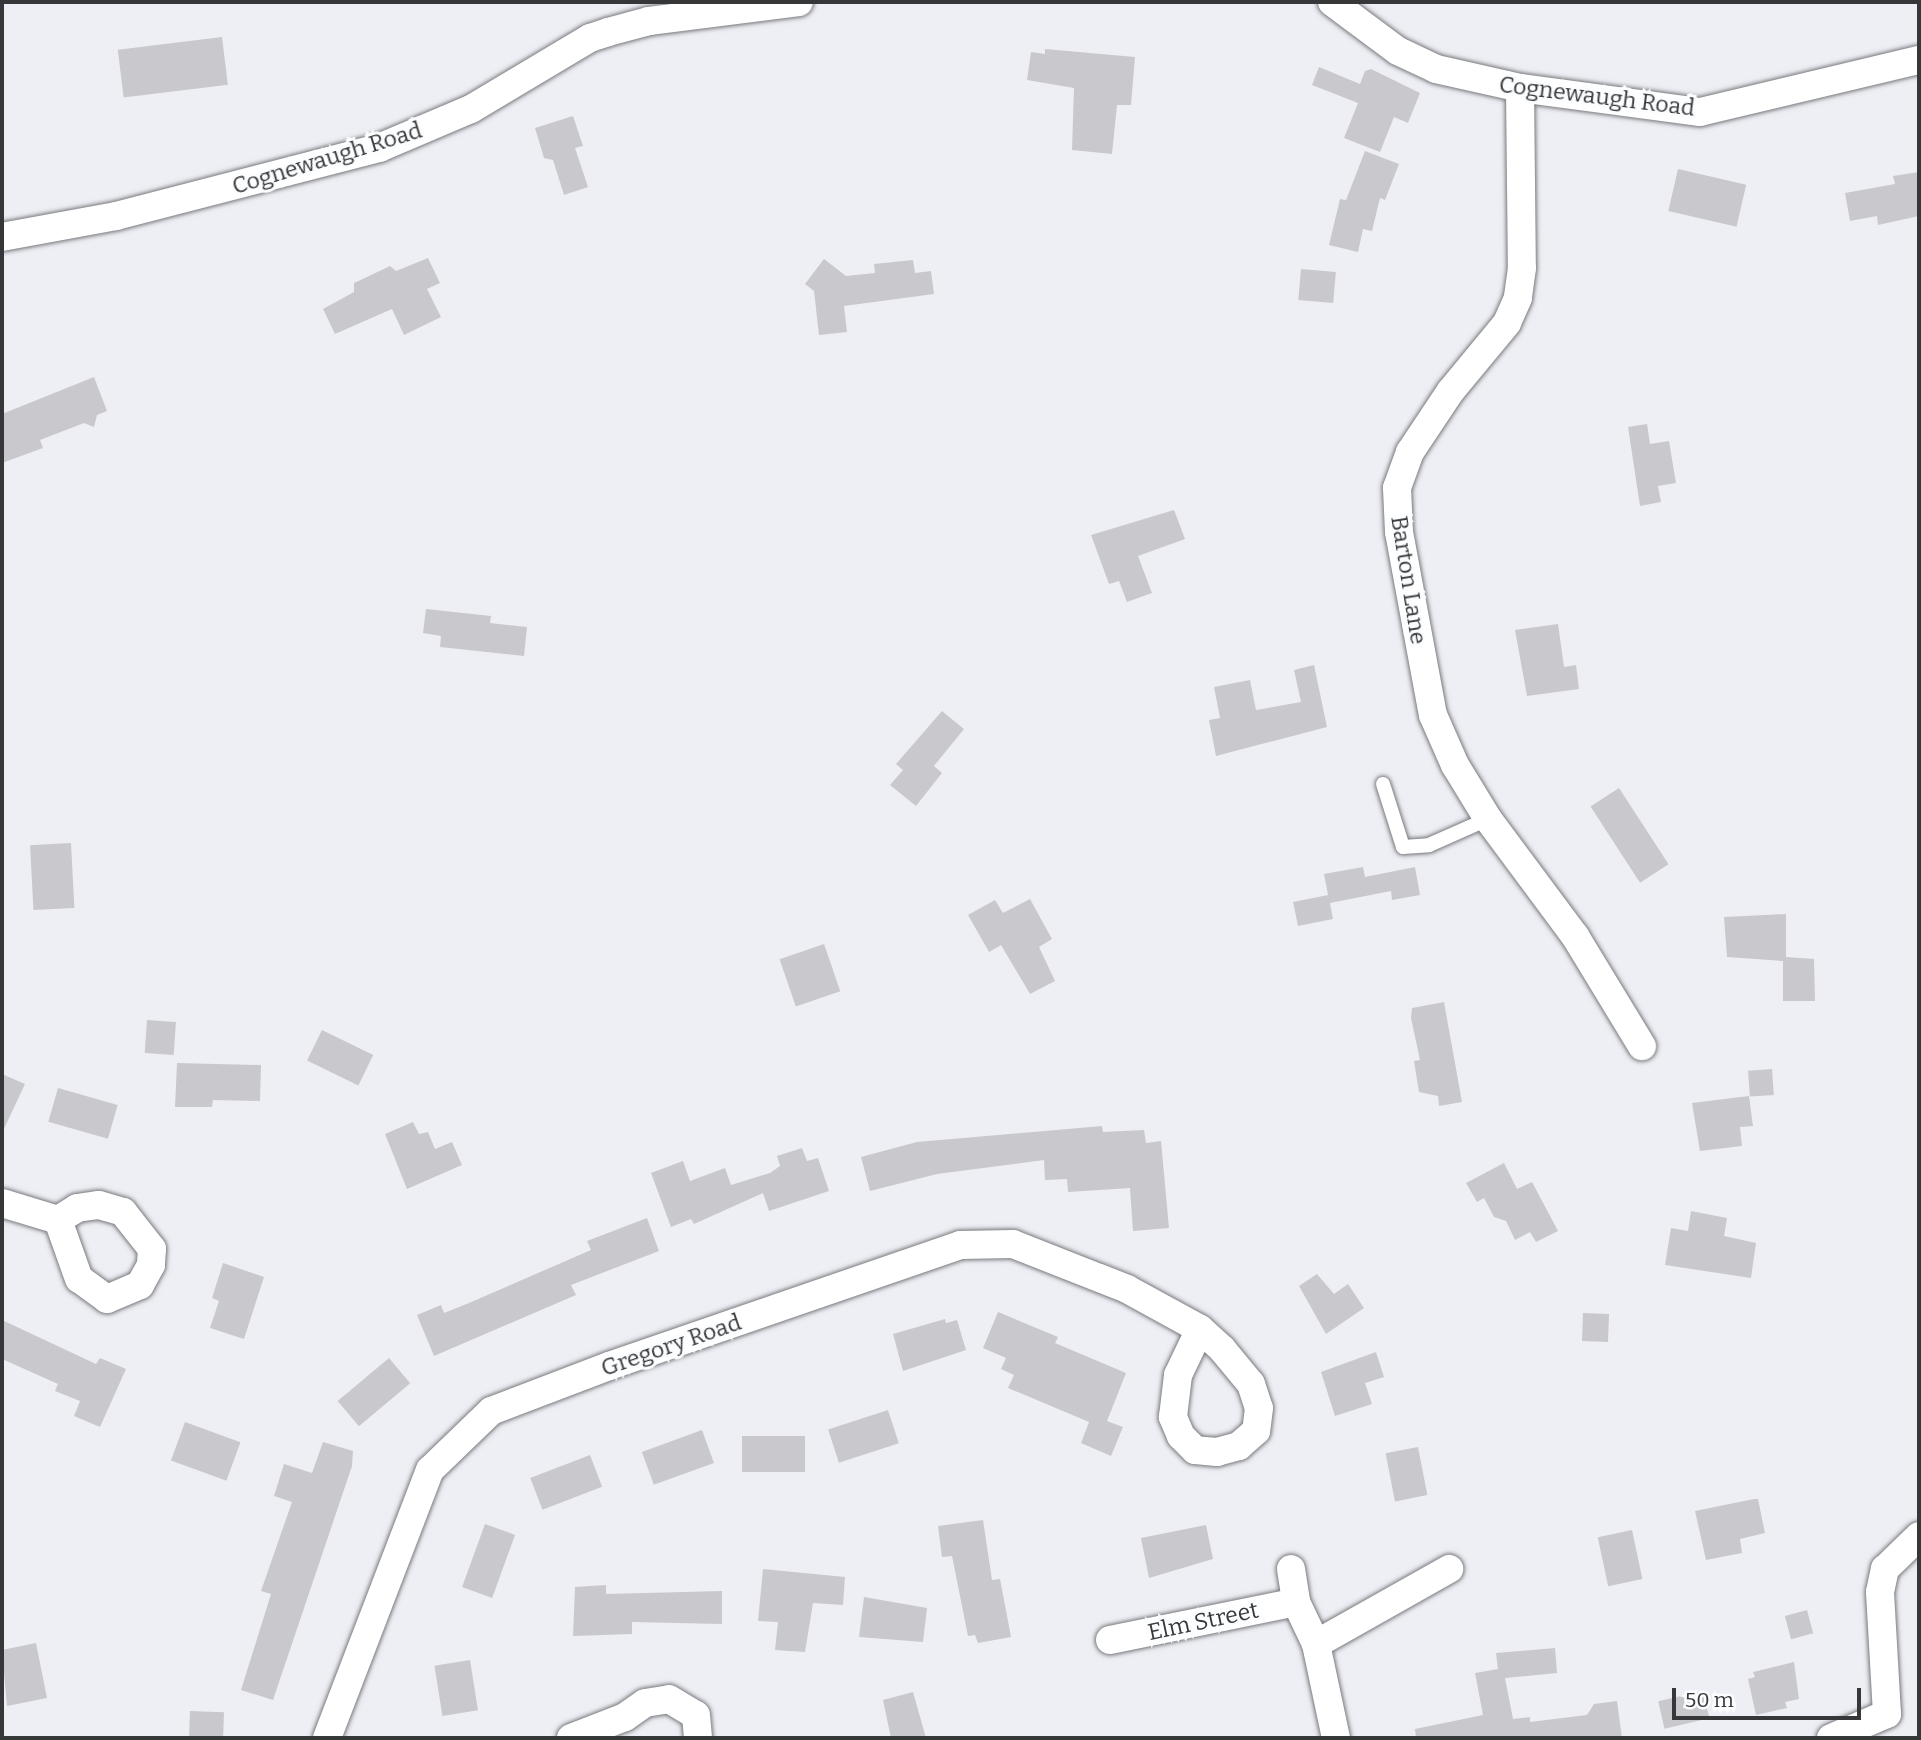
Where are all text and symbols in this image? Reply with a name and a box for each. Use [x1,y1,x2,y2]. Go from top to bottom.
street label: Cognewaugh Road [1498,70,1696,122]
street label: Cognewaugh Road [229,116,425,200]
street label: Barton Lane [1385,514,1433,646]
street label: Gregory Road [597,1308,745,1382]
street label: Elm Street [1145,1596,1261,1646]
scale bar [1676,1674,1865,1718]
text: 50 m [1685,1687,1734,1713]

